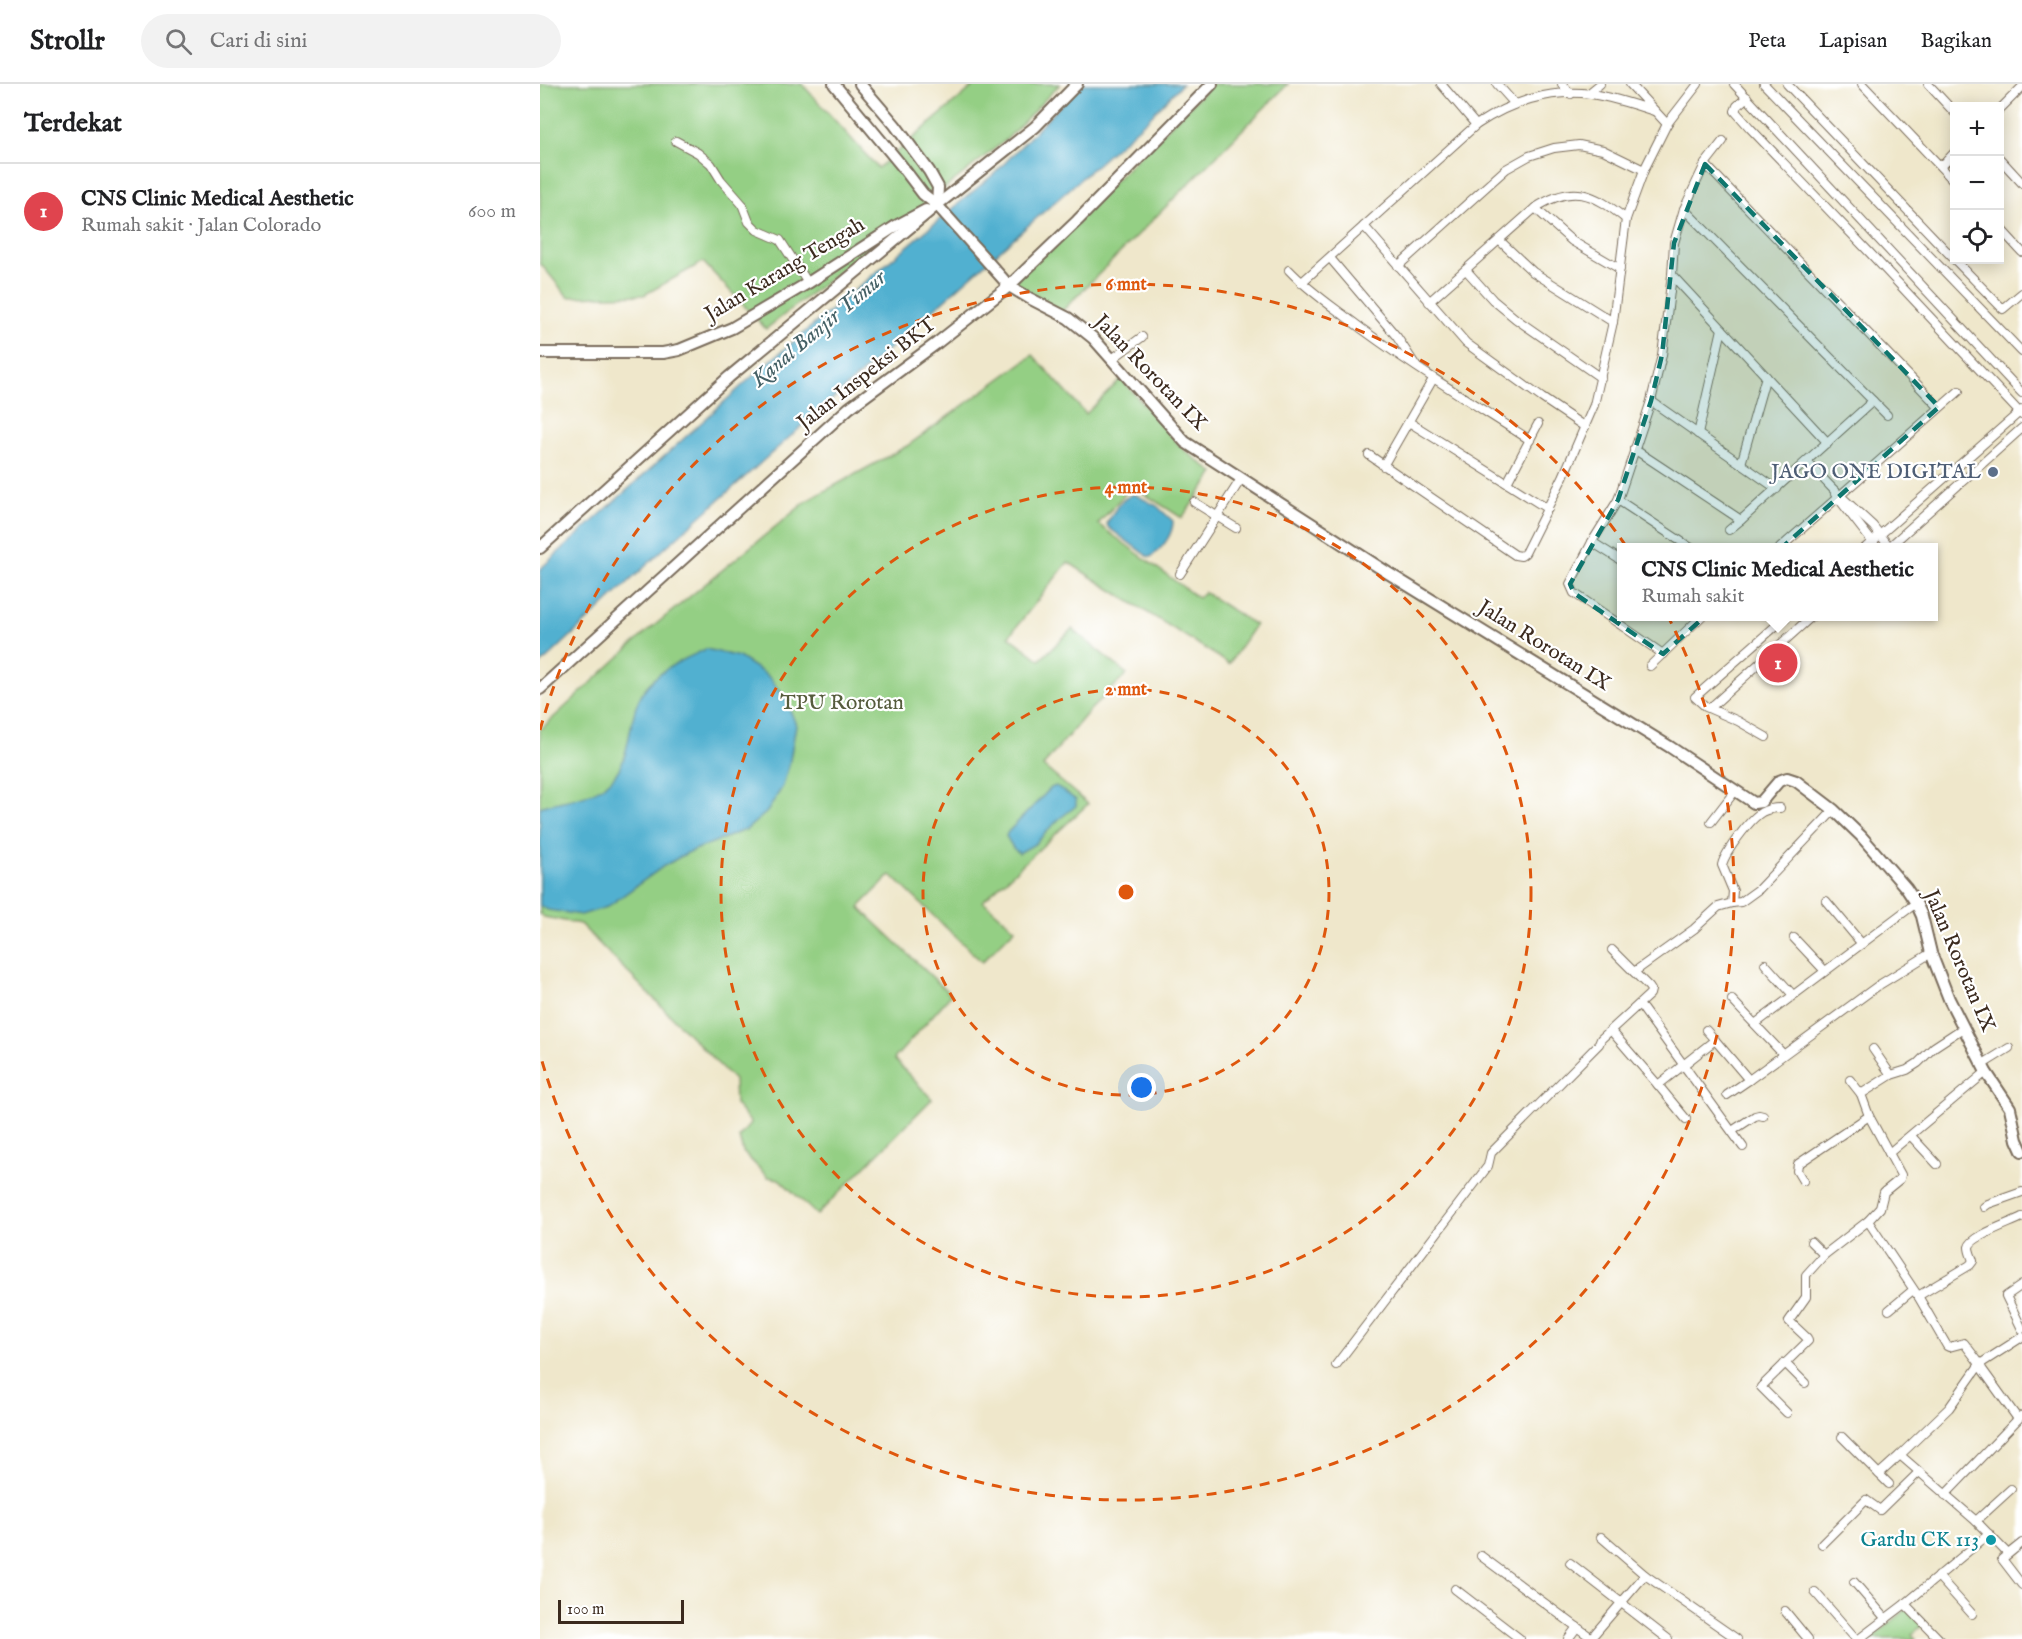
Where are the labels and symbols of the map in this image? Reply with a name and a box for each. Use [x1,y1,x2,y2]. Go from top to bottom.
street label: Jalan Karang Tengah [698,212,870,329]
water label: Kanal Banjir Timur [745,263,893,394]
text: 6 mnt [1105,274,1147,297]
street label: Jalan Rorotan IX [1086,308,1212,437]
street label: Jalan Inspeksi BKT [790,311,943,438]
place label: JAGO ONE DIGITAL [1769,459,1981,486]
marker: JAGO ONE DIGITAL [1986,465,2000,479]
text: 4 mnt [1105,477,1148,500]
street label: Jalan Rorotan IX [1471,593,1616,698]
pin: 1 [1758,640,1798,686]
text: 2 mnt [1105,679,1148,702]
park label: TPU Rorotan [780,690,904,717]
centre of rings [1116,882,1136,902]
street label: Jalan Rorotan IX [1916,884,2001,1036]
your location [1127,1073,1156,1102]
place label: Gardu CK 113 [1861,1527,1979,1554]
marker: Gardu CK 113 [1984,1533,1998,1547]
scale bar [558,1597,684,1624]

